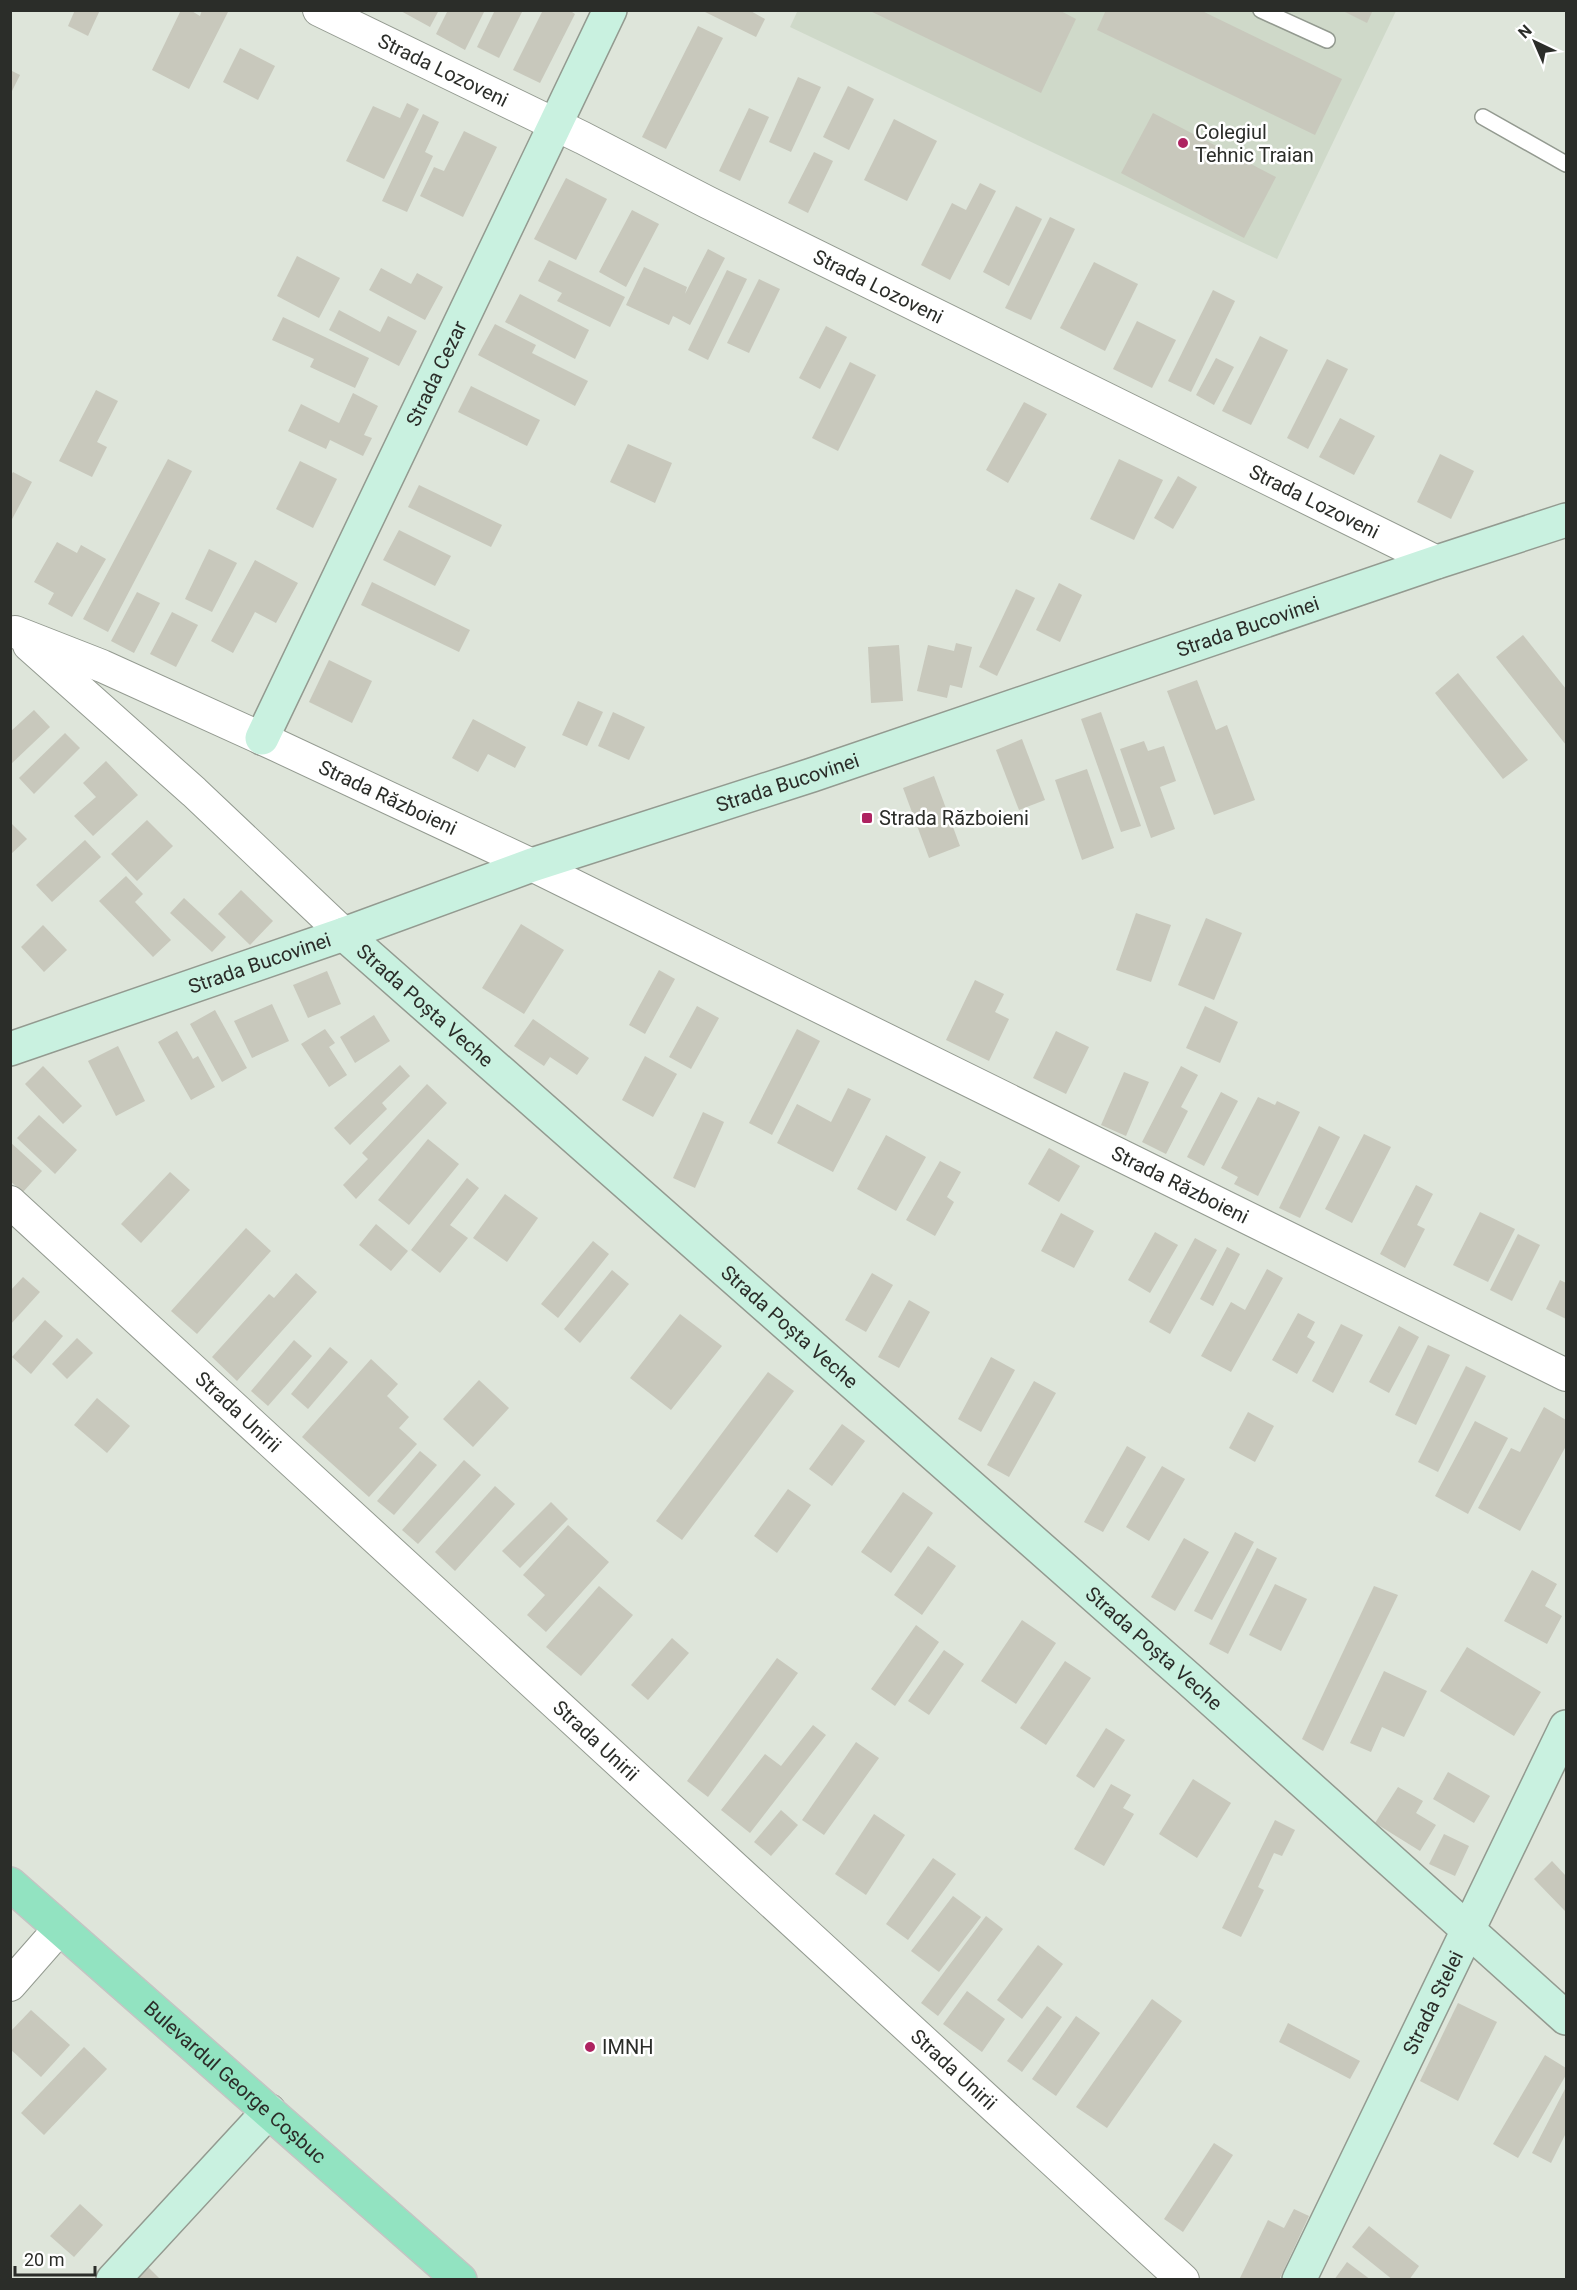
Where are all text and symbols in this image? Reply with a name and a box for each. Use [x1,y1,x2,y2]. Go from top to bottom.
north arrow [1505,12,1565,72]
text: N [1514,21,1536,42]
street label: Strada Lozoveni [374,28,512,112]
place label: Colegiul Tehnic Traian [1195,120,1314,167]
marker: Colegiul Tehnic Traian [1176,136,1190,150]
street label: Strada Lozoveni [809,244,947,329]
street label: Strada Cezar [401,317,472,430]
street label: Strada Lozoveni [1245,459,1383,544]
street label: Strada Bucovinei [1173,591,1322,662]
street label: Strada Bucovinei [713,748,862,817]
street label: Strada Războieni [315,755,461,840]
place label: Strada Războieni [879,806,1029,830]
marker: Strada Războieni [860,811,874,825]
street label: Strada Bucovinei [185,927,334,999]
street label: Strada Poșta Veche [352,939,498,1072]
street label: Strada Războieni [1108,1141,1253,1229]
street label: Strada Poșta Veche [716,1260,863,1394]
street label: Strada Unirii [190,1366,286,1457]
street label: Strada Poșta Veche [1081,1582,1227,1715]
street label: Strada Unirii [548,1695,644,1786]
street label: Strada Stelei [1398,1947,1468,2058]
street label: Bulevardul George Coșbuc [139,1996,331,2169]
street label: Strada Unirii [906,2024,1002,2115]
place label: IMNH [602,2035,653,2059]
marker: IMNH [583,2040,597,2054]
scale bar [15,2239,94,2277]
text: 20 m [24,2249,64,2270]

